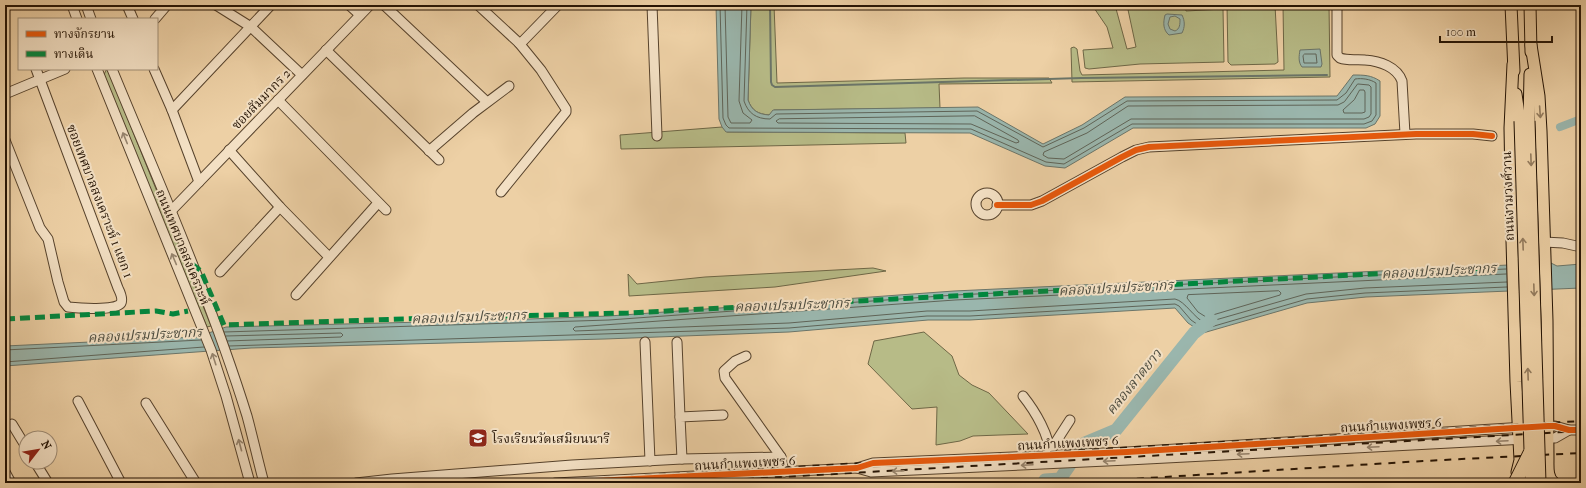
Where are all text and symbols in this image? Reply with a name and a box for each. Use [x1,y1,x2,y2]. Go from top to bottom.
legend [18,18,158,70]
scale bar [1440,18,1552,44]
text: 100 m [1446,25,1476,39]
text: ทางจักรยาน [54,27,115,41]
text: ทางเดิน [54,47,93,61]
street label: ซอยสัมมากร 2 [228,65,294,132]
one-way arrow [1536,105,1543,118]
street label: ซอยเทศบาลสงเคราะห์ 1 แยก 1 [64,122,136,280]
one-way arrow [120,133,128,145]
street label: ถนนงามวงศ์วาน [1499,150,1517,241]
one-way arrow [1527,153,1534,166]
street label: ถนนเทศบาลสงเคราะห์ [153,187,213,307]
one-way arrow [1520,238,1527,251]
one-way arrow [169,253,177,265]
water label: คลองเปรมประชากร [1381,259,1499,283]
water label: คลองเปรมประชากร [1058,276,1176,300]
one-way arrow [1531,283,1538,296]
water label: คลองเปรมประชากร [734,294,852,316]
water label: คลองเปรมประชากร [411,306,529,328]
water label: คลองเปรมประชากร [87,323,205,347]
water label: คลองลาดยาว [1102,345,1166,418]
one-way arrow [210,353,217,366]
one-way arrow [1524,368,1531,381]
street label: ถนนกำแพงเพชร 6 [1340,415,1443,435]
school or university icon: โรงเรียนวัดเสมียนนารี [467,427,489,449]
north arrow [18,430,58,470]
place label: โรงเรียนวัดเสมียนนารี [491,430,610,446]
street label: ถนนกำแพงเพชร 6 [1017,433,1120,453]
one-way arrow [1496,437,1509,444]
text: N [38,438,54,453]
one-way arrow [236,439,243,452]
one-way arrow [1367,444,1380,451]
one-way arrow [1237,451,1250,458]
street label: ถนนกำแพงเพชร 6 [694,453,797,473]
one-way arrow [1103,457,1116,465]
one-way arrow [1021,461,1034,468]
one-way arrow [891,467,904,474]

